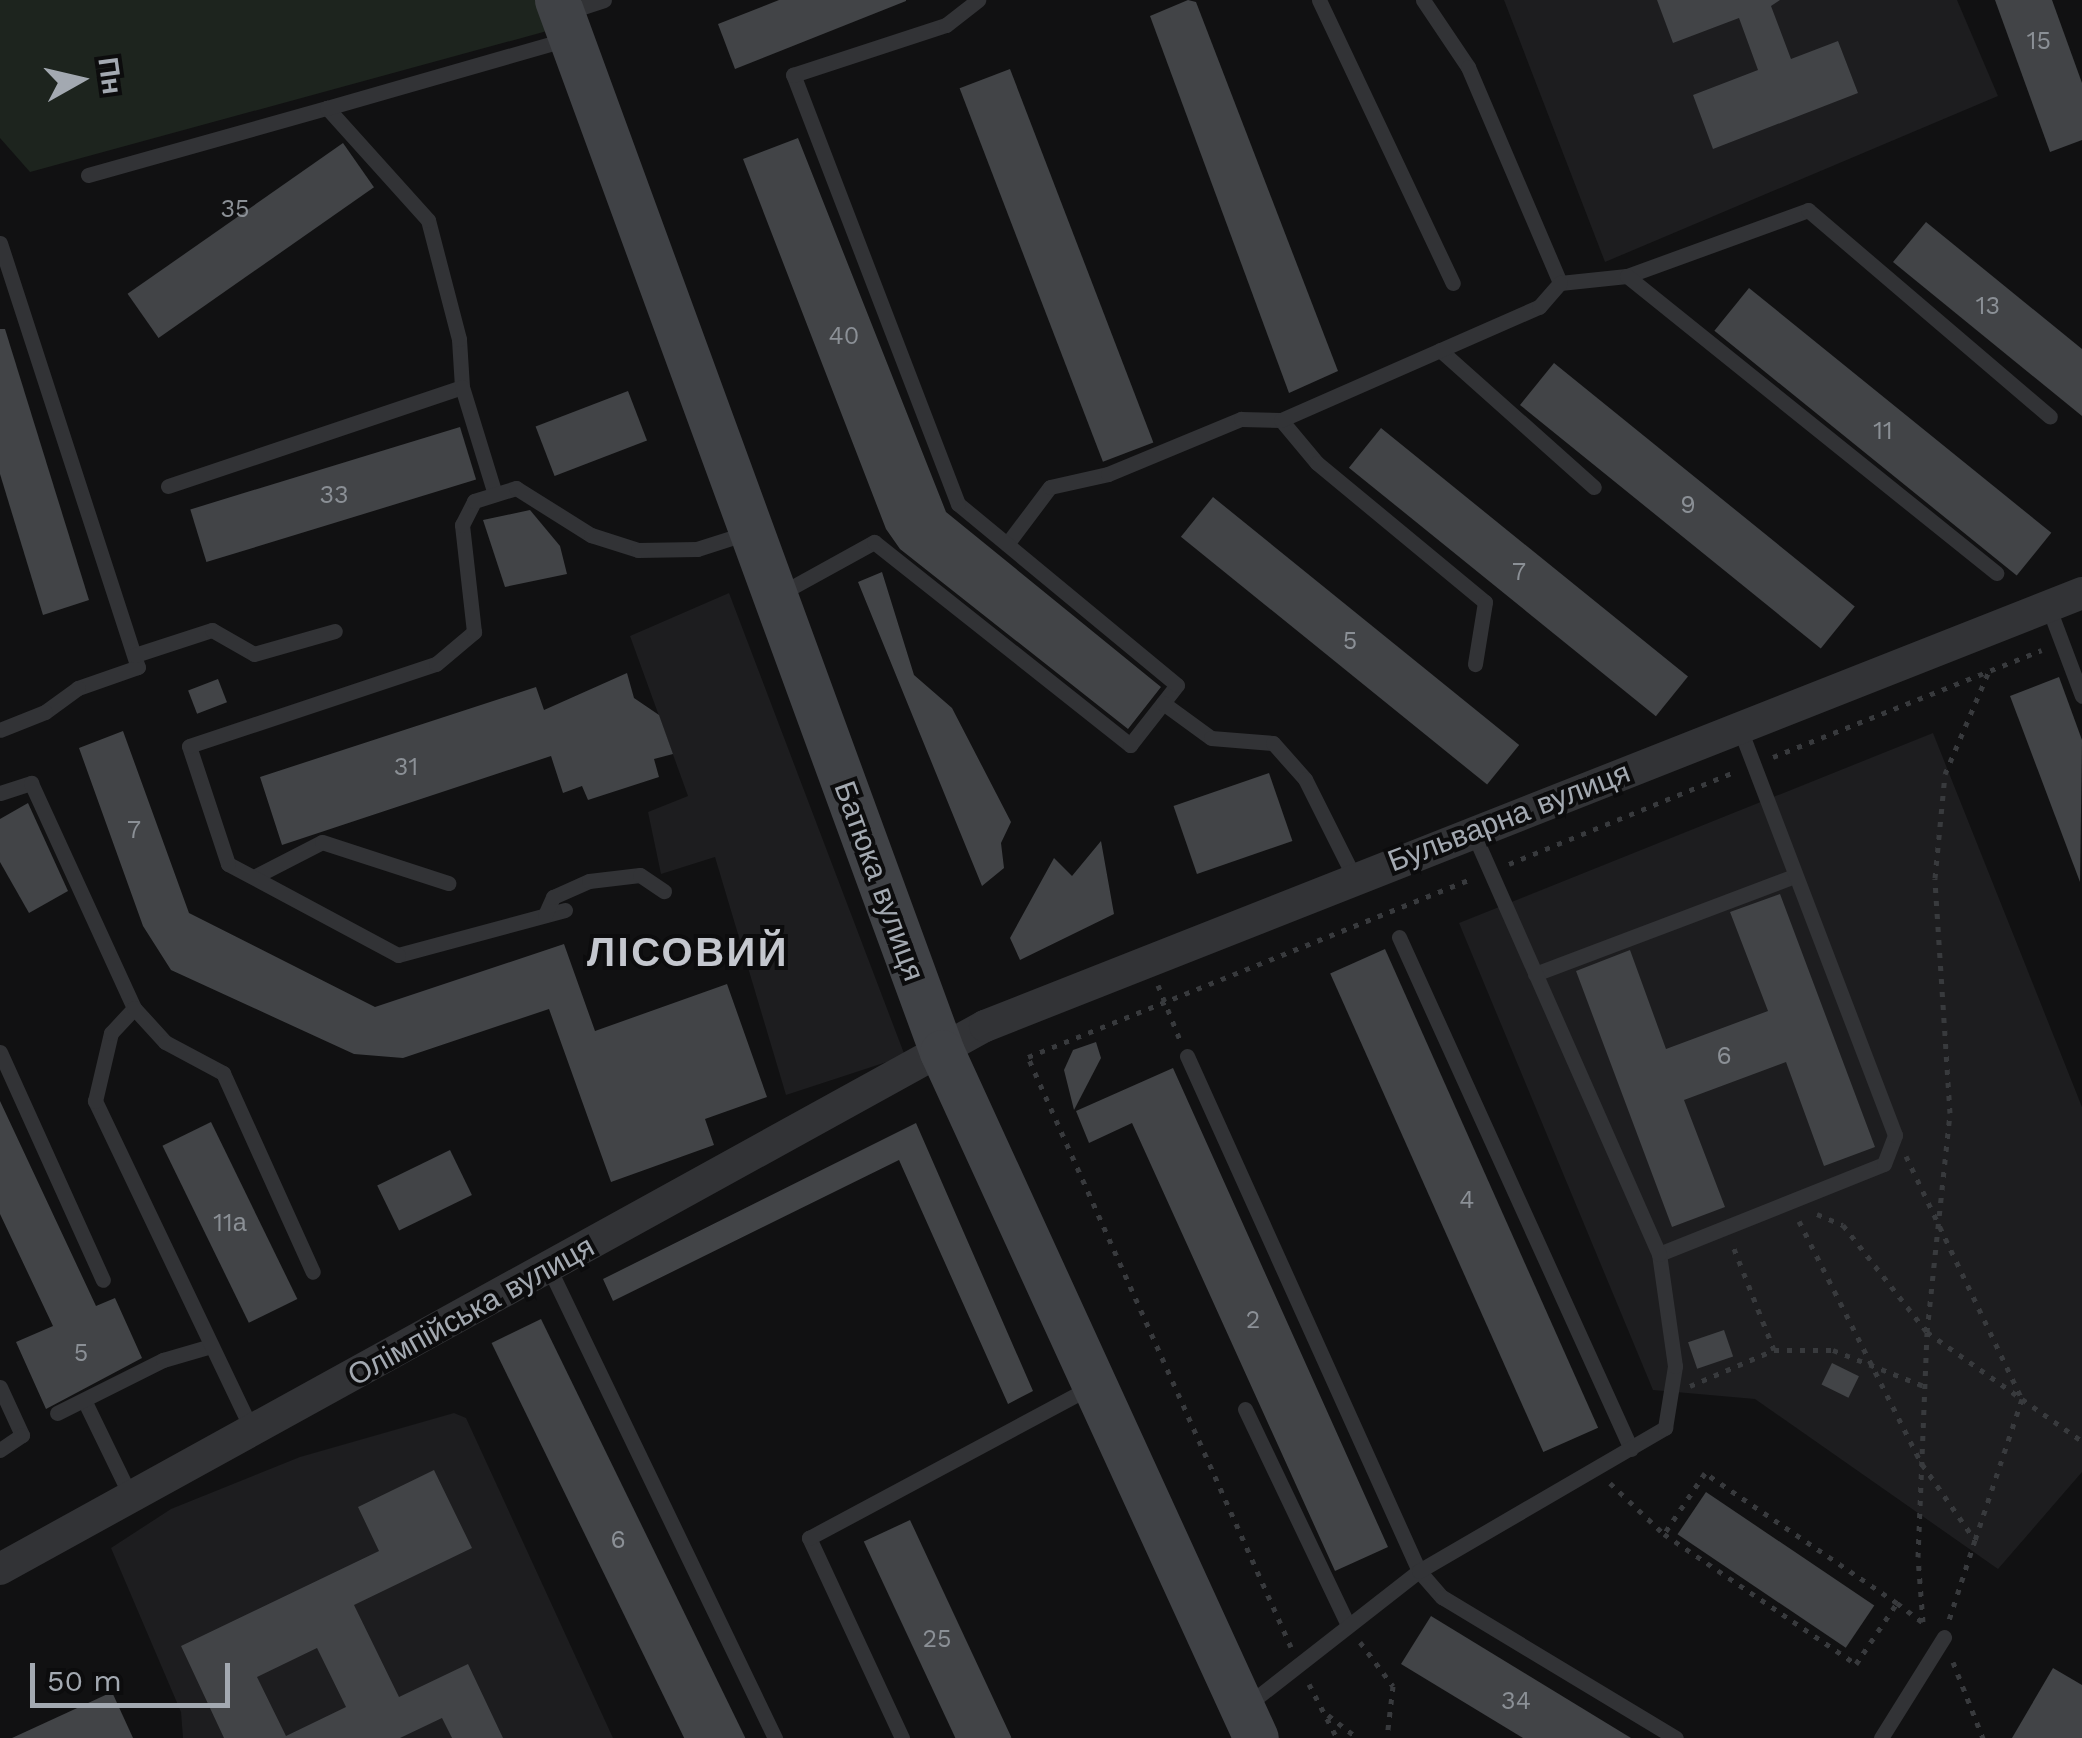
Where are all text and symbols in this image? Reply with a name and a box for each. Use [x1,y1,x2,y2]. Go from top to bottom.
house number: 15 [2027,26,2051,56]
north arrow [30,30,130,130]
text: Пн [91,55,129,96]
house number: 35 [220,194,250,224]
house number: 13 [1976,291,2000,321]
house number: 40 [829,321,859,351]
house number: 11 [1873,416,1893,446]
house number: 33 [319,480,349,510]
house number: 9 [1680,490,1696,520]
house number: 7 [1512,557,1526,587]
house number: 5 [1343,626,1357,656]
house number: 31 [394,752,418,782]
street label: Бульварна вулиця [1383,754,1635,880]
street label: Батюка вулиця [826,776,932,986]
house number: 7 [127,815,141,845]
district label: ЛІСОВИЙ [587,929,789,977]
house number: 6 [1716,1041,1732,1071]
house number: 4 [1459,1185,1475,1215]
house number: 11а [213,1208,247,1238]
street label: Олімпійська вулиця [342,1228,600,1394]
house number: 2 [1246,1305,1260,1335]
house number: 5 [74,1338,88,1368]
house number: 6 [610,1525,626,1555]
house number: 25 [922,1624,952,1654]
scale bar [35,1643,235,1705]
text: 50 m [47,1663,122,1698]
house number: 34 [1501,1686,1531,1716]

